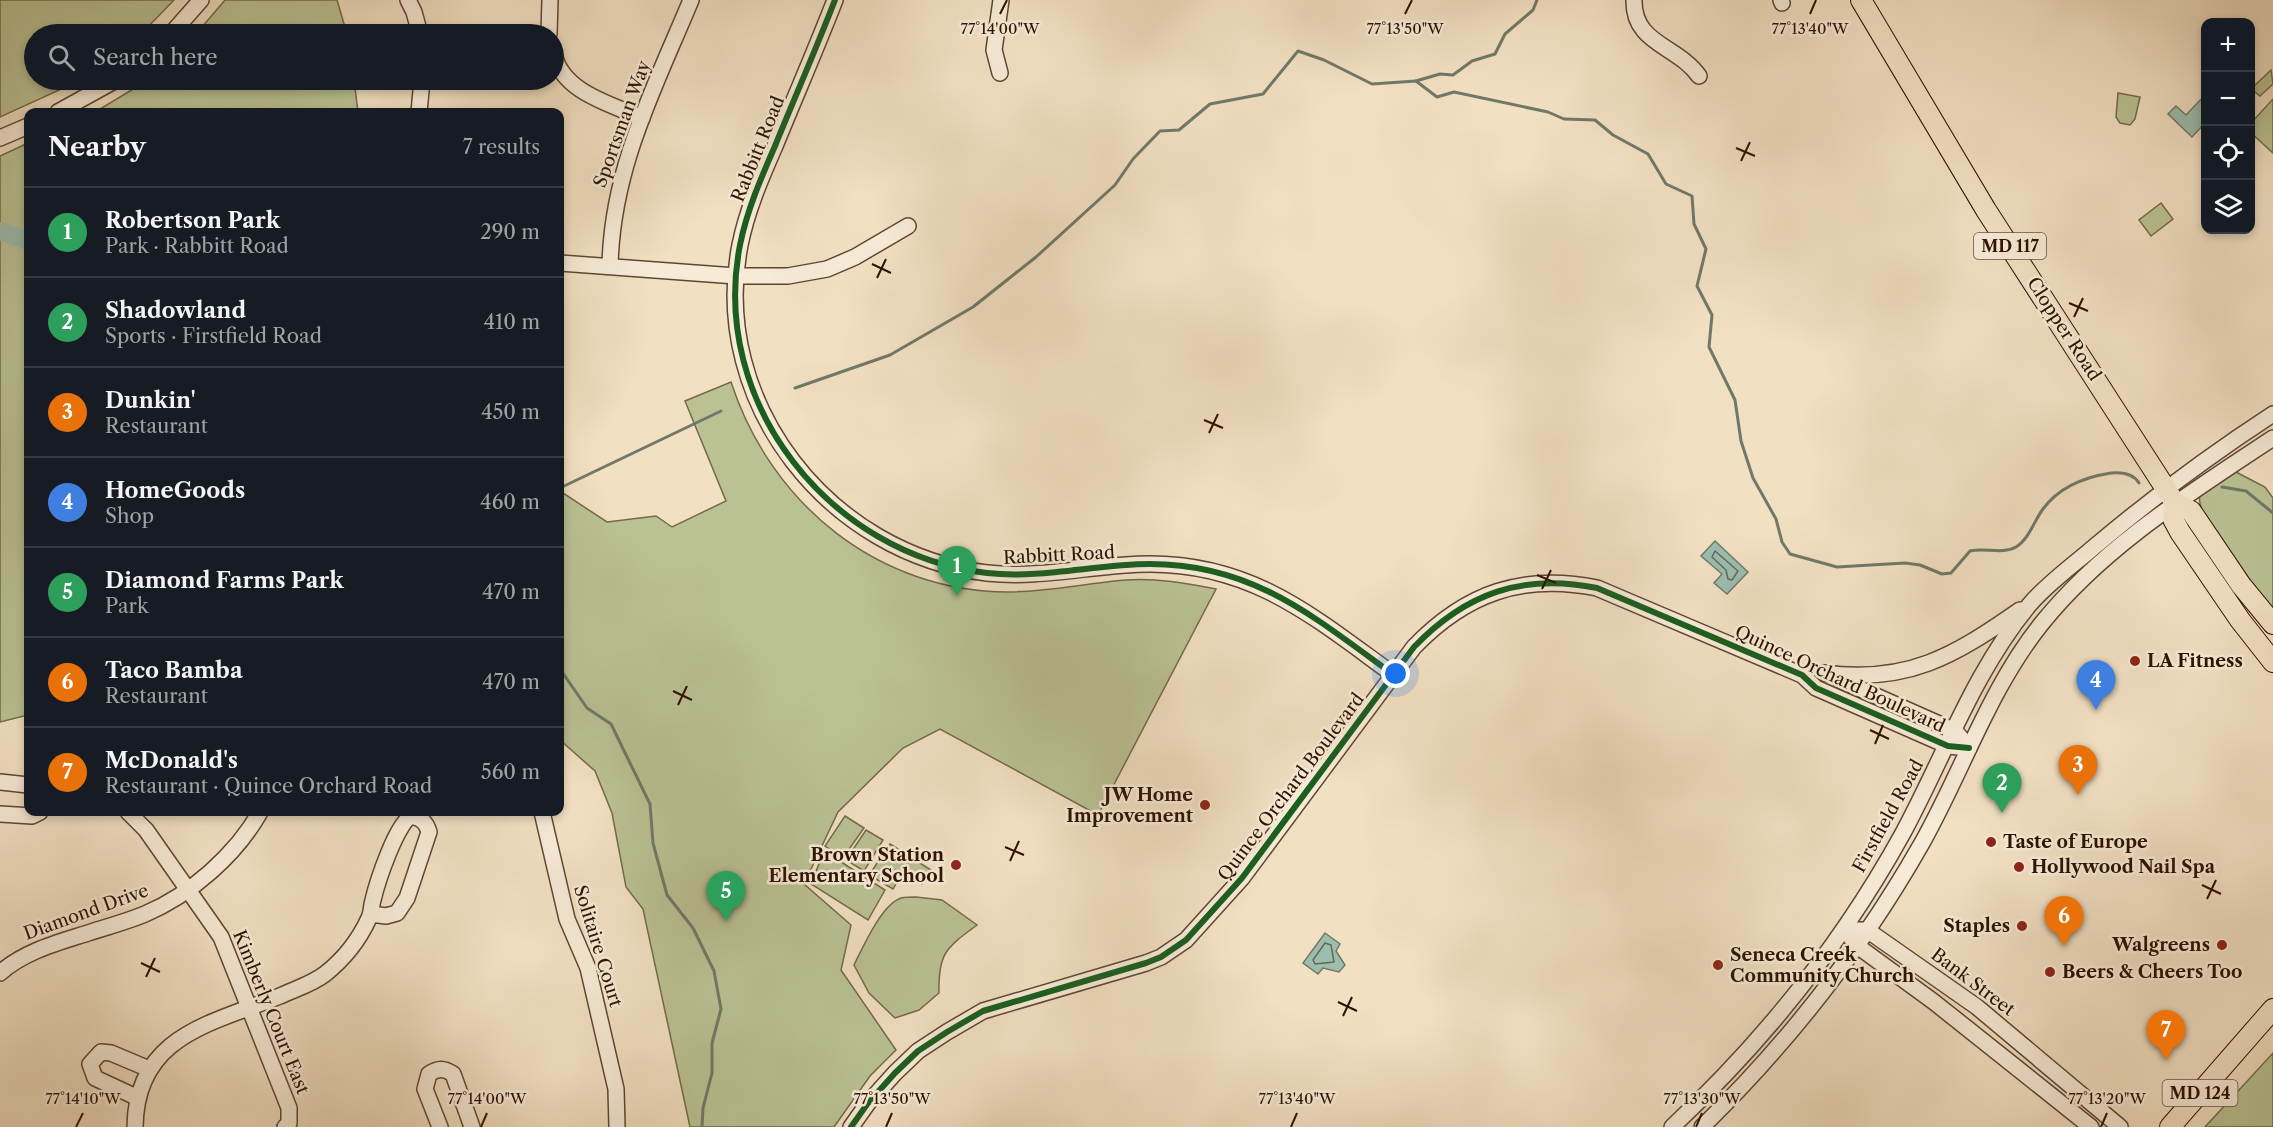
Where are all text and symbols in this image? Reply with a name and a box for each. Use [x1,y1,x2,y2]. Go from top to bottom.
map controls [2201,18,2255,234]
button: + [2201,18,2255,72]
text: 77°14'00"W [961,19,1040,38]
text: 77°13'50"W [1366,19,1444,38]
text: 77°13'40"W [1772,19,1849,38]
search box [24,24,564,90]
icon: search [45,41,78,74]
text: Search here [93,44,218,71]
street label: Sportsman Way [589,57,655,190]
button: − [2201,72,2255,126]
street label: Rabbitt Road [727,93,789,205]
button: locate [2201,126,2255,180]
text: Nearby [48,131,146,163]
text: 7 results [463,135,540,159]
button: layers [2201,180,2255,234]
text: Robertson Park [105,207,280,234]
text: 1 [63,220,72,244]
text: 290 m [480,220,540,244]
road number: MD 117 [1974,233,2046,259]
text: Park · Rabbitt Road [105,234,289,258]
street label: Clopper Road [2022,273,2106,385]
text: Shadowland [105,297,246,324]
text: 2 [62,310,73,334]
text: 410 m [483,310,540,334]
text: Sports · Firstfield Road [105,324,322,348]
text: Dunkin' [105,387,196,414]
text: 3 [62,400,73,424]
text: 450 m [481,400,540,424]
text: Restaurant [105,414,208,438]
text: HomeGoods [105,477,245,504]
text: 4 [62,490,73,514]
text: 460 m [480,490,540,514]
text: Shop [105,504,154,528]
street label: Rabbitt Road [1003,541,1115,569]
pin: 1 [938,546,976,596]
text: Diamond Farms Park [105,567,344,594]
text: 5 [62,580,73,604]
text: 470 m [482,580,540,604]
text: Park [105,594,148,618]
street label: Quince Orchard Boulevard [1731,621,1949,737]
place label: LA Fitness [2147,650,2243,672]
marker: LA Fitness [2128,654,2142,668]
text: Taco Bamba [105,657,243,684]
your location [1381,659,1410,688]
pin: 4 [2076,660,2116,710]
text: 6 [62,670,73,694]
text: 470 m [482,670,540,694]
text: Restaurant [105,684,208,708]
street label: Quince Orchard Boulevard [1213,689,1369,885]
pin: 3 [2058,746,2098,795]
text: McDonald's [105,747,238,774]
street label: Firstfield Road [1848,756,1928,876]
text: 7 [62,760,73,784]
text: 560 m [481,760,540,784]
pin: 2 [1982,764,2022,813]
text: Restaurant · Quince Orchard Road [105,774,432,798]
place label: JW Home Improvement [1066,784,1194,827]
marker: JW Home Improvement [1198,798,1212,812]
place label: Taste of Europe [2003,831,2148,853]
marker: Taste of Europe [1984,835,1998,849]
place label: Brown Station Elementary School [768,844,945,887]
place label: Hollywood Nail Spa [2031,856,2216,878]
marker: Brown Station Elementary School [949,858,963,872]
marker: Hollywood Nail Spa [2012,860,2026,874]
pin: 5 [706,872,746,921]
street label: Diamond Drive [21,879,151,945]
street label: Solitaire Court [569,882,627,1010]
pin: 6 [2044,896,2084,946]
place label: Staples [1943,915,2010,937]
marker: Staples [2015,919,2029,933]
street label: Kimberly Court East [228,927,314,1098]
place label: Walgreens [2111,934,2210,956]
marker: Walgreens [2215,938,2229,952]
street label: Bank Street [1927,943,2020,1021]
place label: Seneca Creek Community Church [1730,944,1915,987]
marker: Seneca Creek Community Church [1711,958,1725,972]
place label: Beers & Cheers Too [2062,961,2242,983]
marker: Beers & Cheers Too [2043,965,2057,979]
pin: 7 [2146,1010,2186,1060]
road number: MD 124 [2162,1080,2238,1106]
text: 77°14'10"W [45,1089,121,1108]
text: 77°14'00"W [448,1089,527,1108]
text: 77°13'50"W [853,1089,931,1108]
text: 77°13'40"W [1259,1089,1336,1108]
text: 77°13'30"W [1663,1089,1741,1108]
text: 77°13'20"W [2068,1089,2146,1108]

